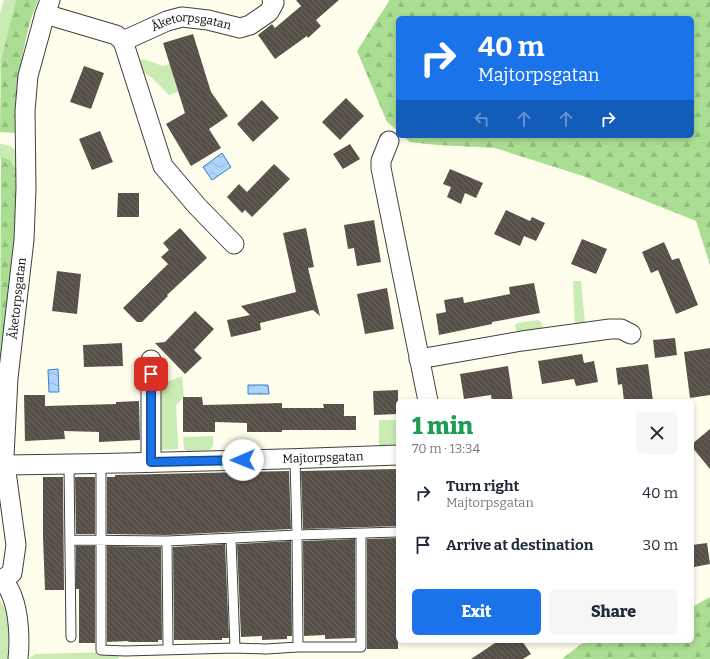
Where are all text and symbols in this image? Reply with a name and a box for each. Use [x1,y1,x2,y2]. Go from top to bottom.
street label: Åketorpsgatan [149,10,233,34]
text: 40 m [478,30,545,63]
icon: right [412,32,464,84]
text: Majtorpsgatan [478,64,599,86]
icon: left [471,108,493,130]
icon: ahead [513,108,535,130]
icon: ahead [555,108,577,130]
icon: right [597,108,619,130]
street label: Åketorpsgatan [5,257,29,340]
pin [134,357,168,391]
icon: arrive [140,363,162,385]
text: 1 min [412,412,473,440]
button: close [636,412,678,454]
position arrow [222,439,264,481]
text: 70 m · 13:34 [412,441,480,456]
street label: Majtorpsgatan [282,449,364,466]
text: Turn right [446,477,519,495]
icon: right [412,482,434,504]
text: 40 m [642,484,678,502]
text: Majtorpsgatan [446,495,534,510]
icon: arrive [412,534,434,556]
text: Arrive at destination [446,536,593,554]
text: 30 m [643,536,678,554]
button: Exit [412,589,541,635]
button: Share [549,589,678,635]

